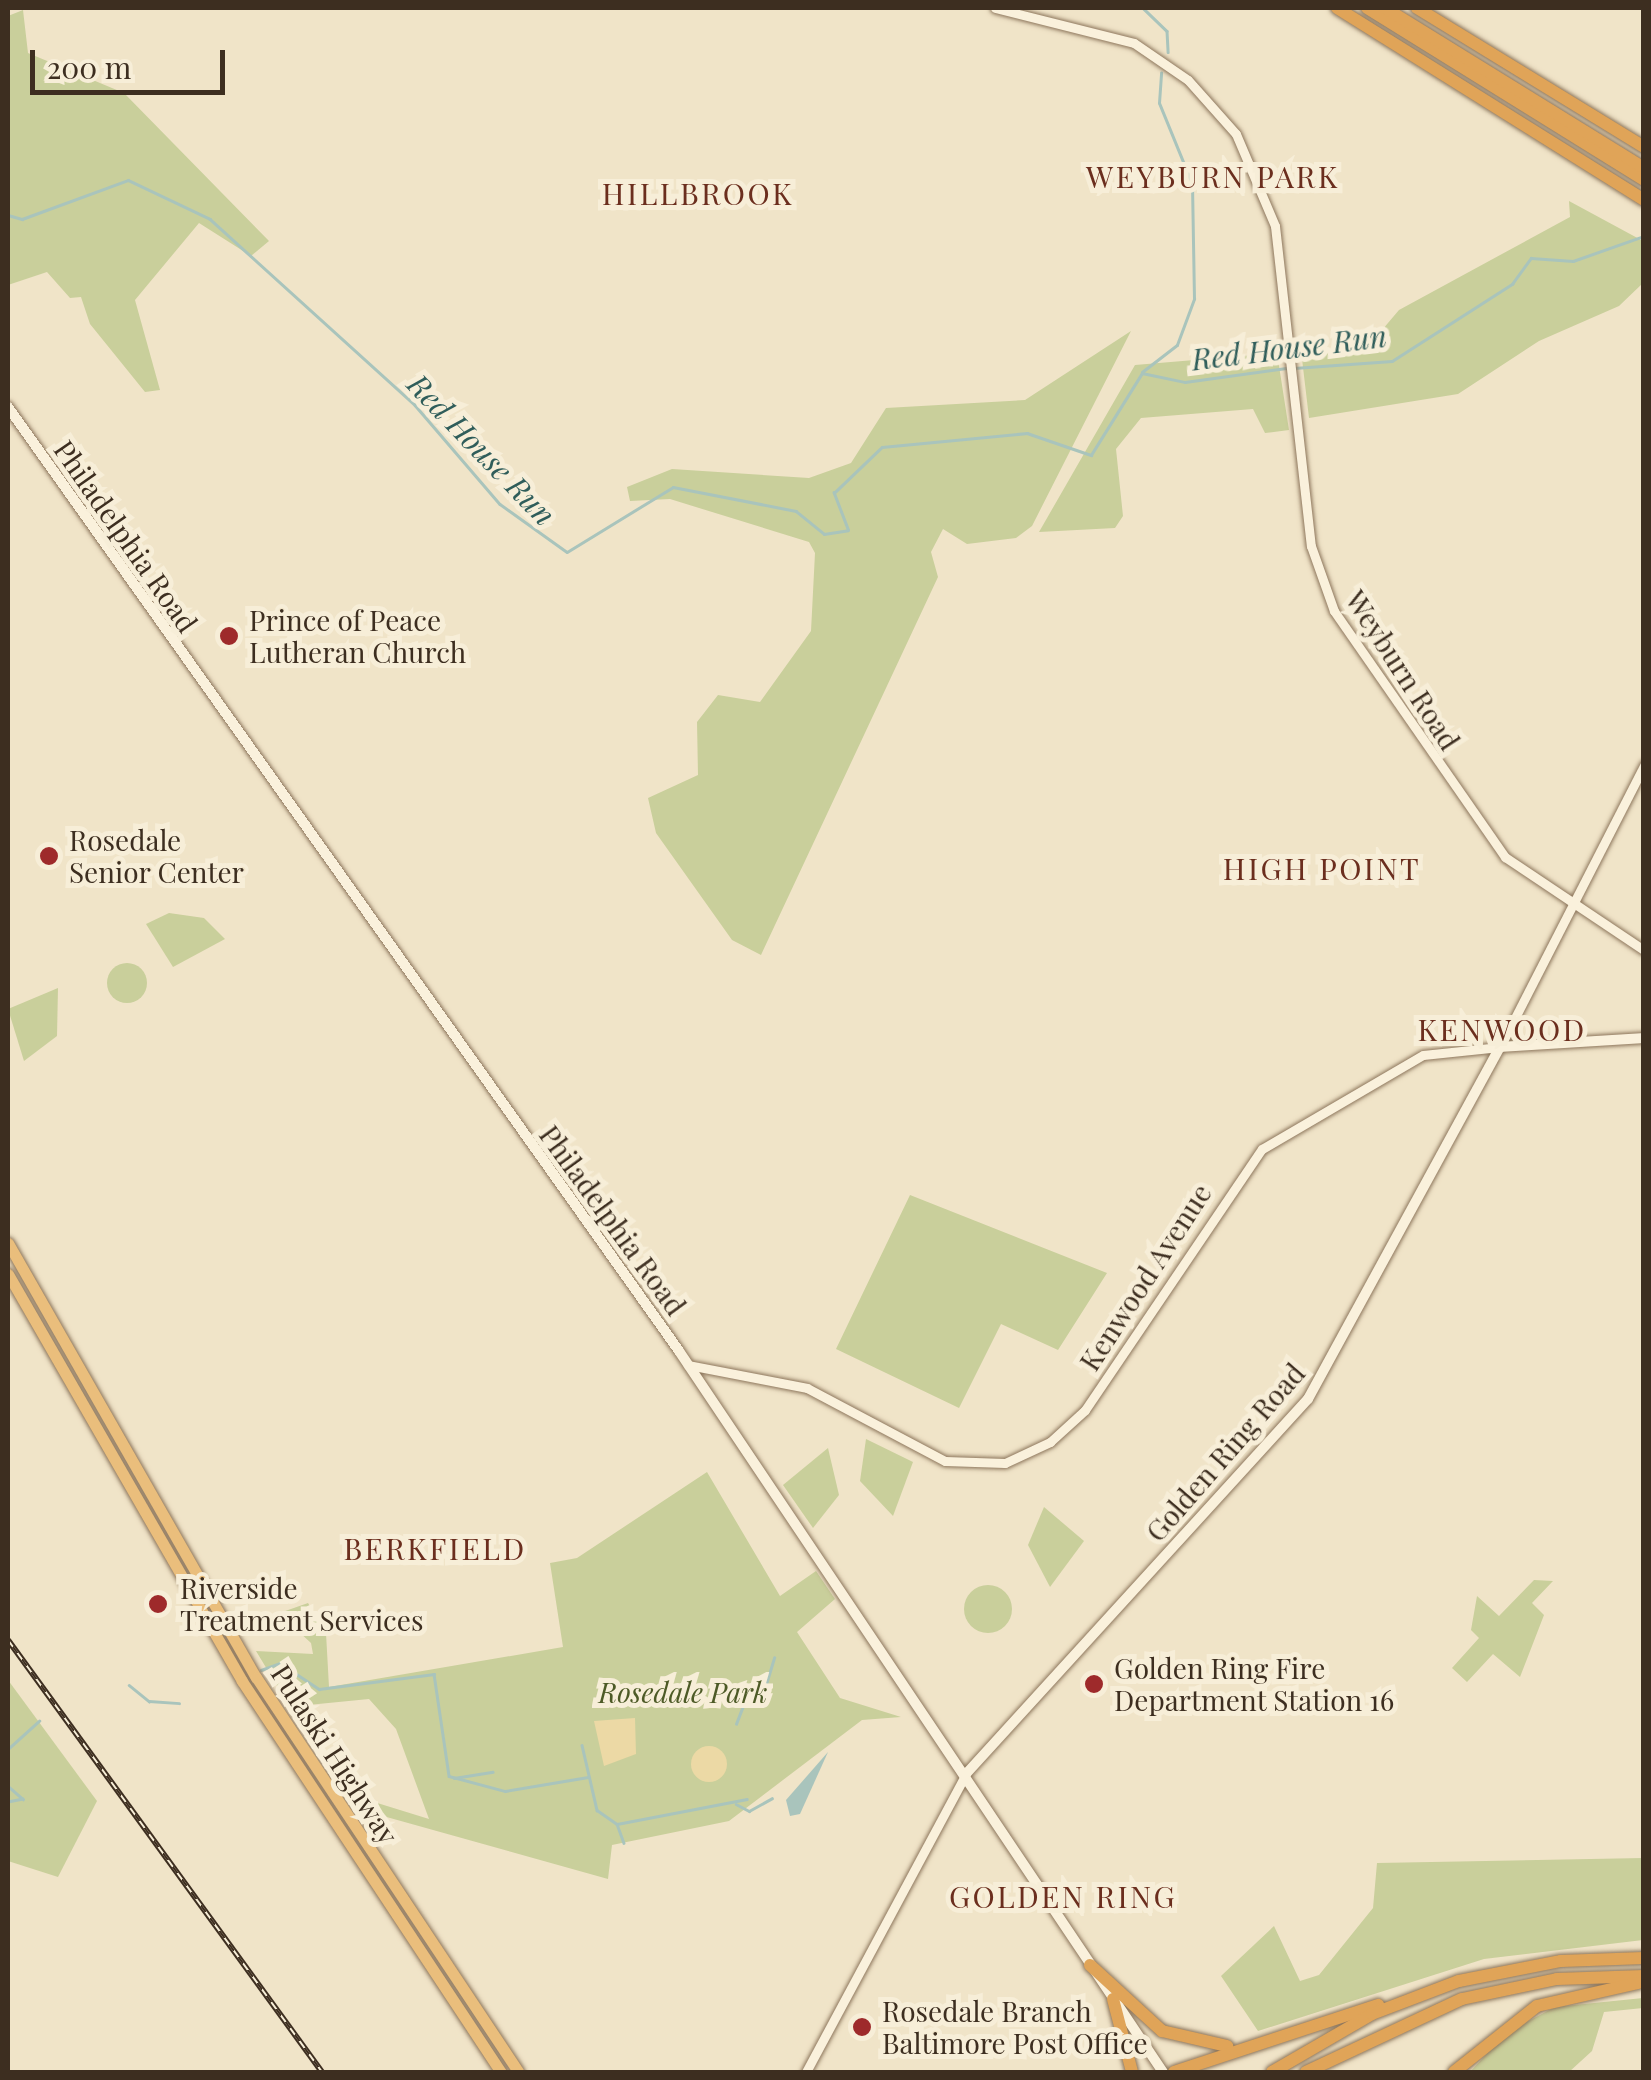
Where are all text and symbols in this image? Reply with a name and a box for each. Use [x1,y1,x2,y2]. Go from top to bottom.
scale bar [35,30,230,92]
text: 200 m [47,47,131,87]
district label: WEYBURN PARK [1086,158,1340,194]
district label: HILLBROOK [602,175,794,211]
water label: Red House Run [1189,317,1389,377]
water label: Red House Run [401,366,563,532]
street label: Philadelphia Road [47,433,205,639]
street label: Weyburn Road [1339,584,1467,756]
place label: Prince of Peace Lutheran Church [249,603,466,669]
marker: Prince of Peace Lutheran Church [218,625,240,647]
place label: Rosedale Senior Center [69,823,245,889]
marker: Rosedale Senior Center [38,845,60,867]
district label: HIGH POINT [1223,850,1421,886]
district label: KENWOOD [1417,1011,1587,1047]
street label: Philadelphia Road [533,1118,693,1322]
street label: Kenwood Avenue [1072,1177,1218,1377]
street label: Golden Ring Road [1139,1356,1311,1548]
district label: BERKFIELD [343,1530,527,1566]
place label: Riverside Treatment Services [180,1571,424,1637]
marker: Riverside Treatment Services [145,1591,171,1617]
place label: Golden Ring Fire Department Station 16 [1114,1651,1395,1717]
street label: Pulaski Highway [264,1658,406,1850]
marker: Golden Ring Fire Department Station 16 [1083,1673,1105,1695]
park label: Rosedale Park [599,1675,767,1709]
district label: GOLDEN RING [949,1878,1177,1914]
place label: Rosedale Branch Baltimore Post Office [882,1994,1148,2060]
marker: Rosedale Branch Baltimore Post Office [851,2016,873,2038]

